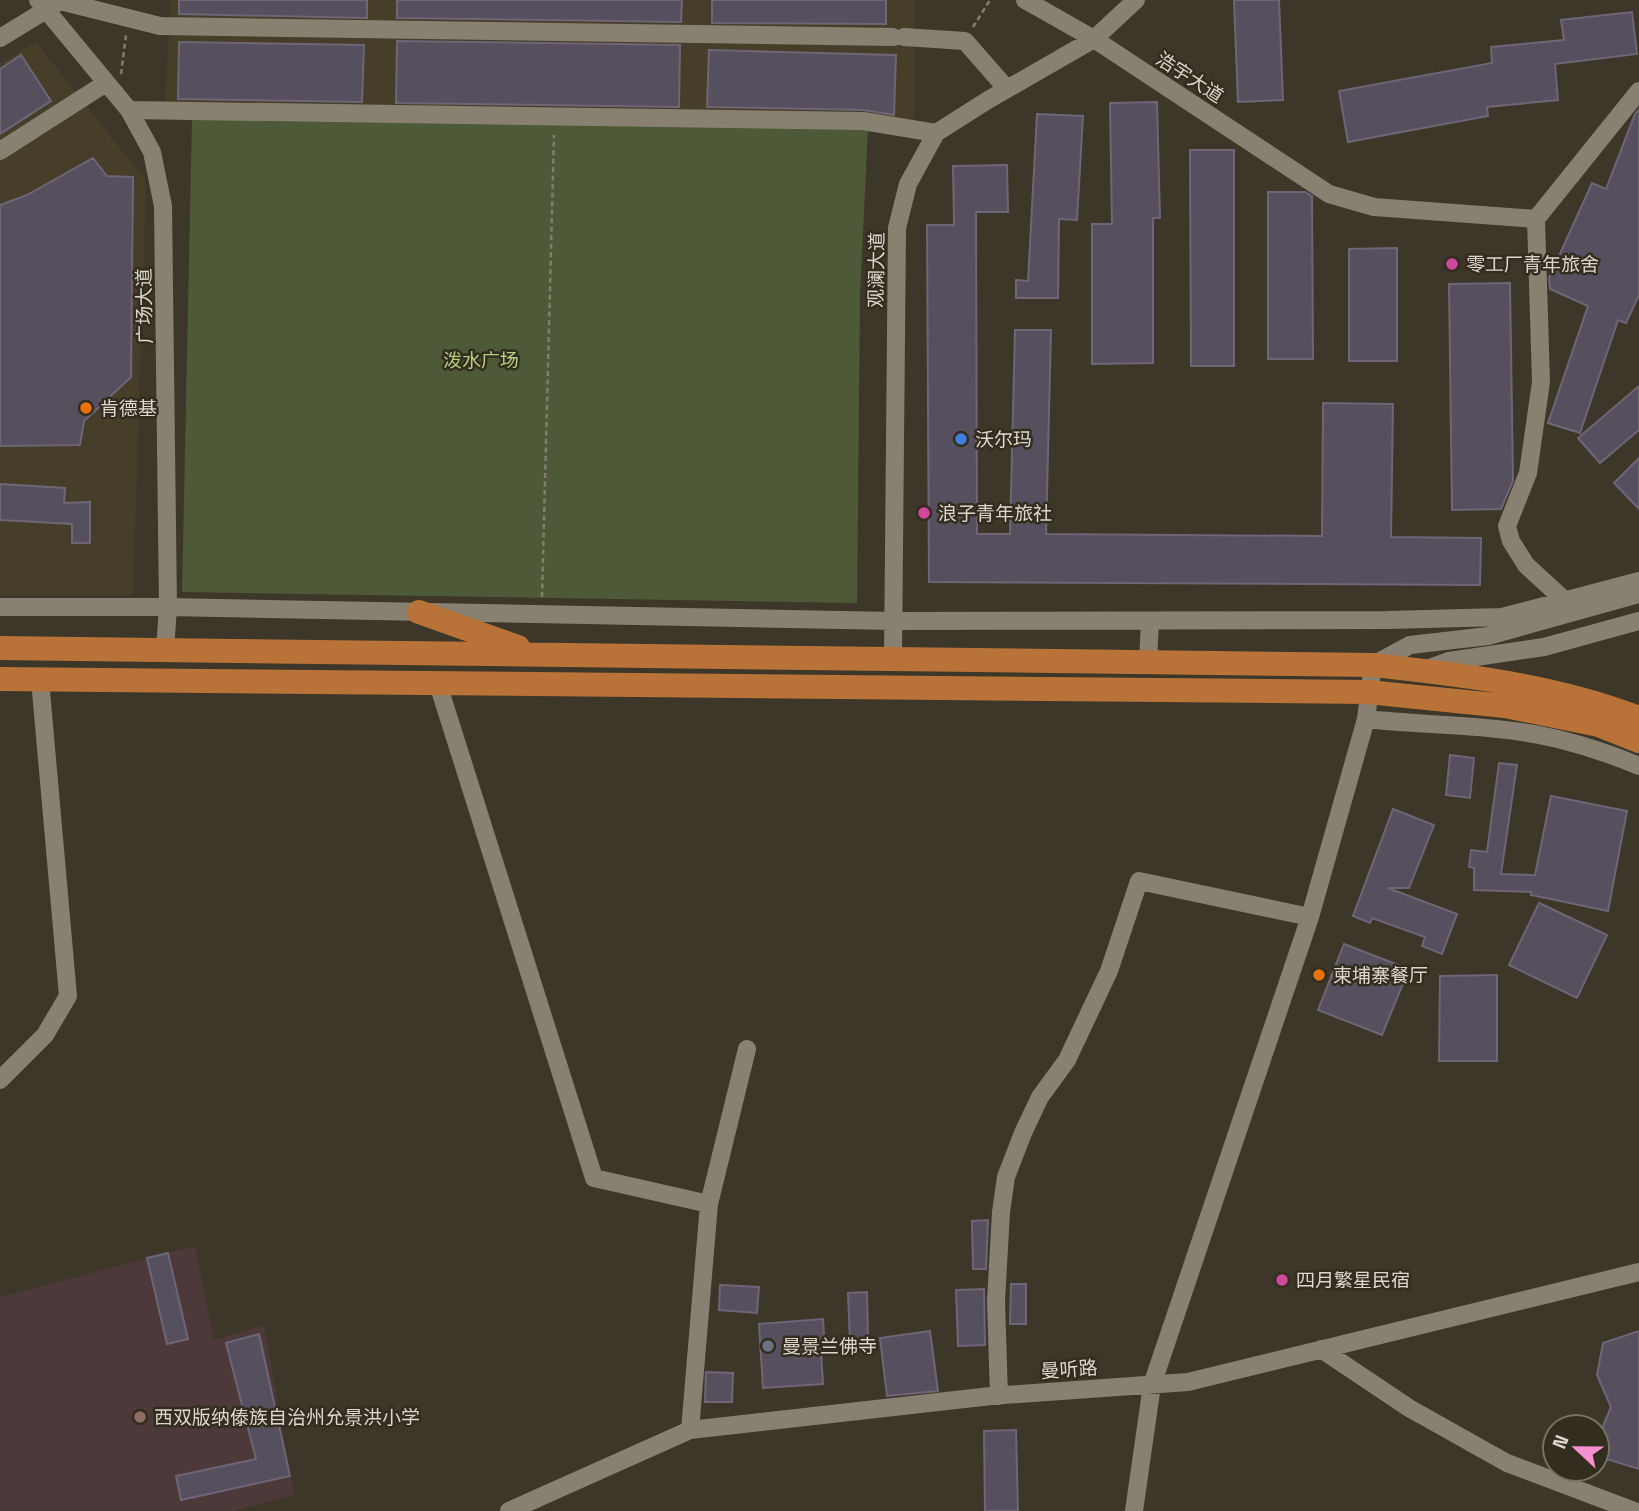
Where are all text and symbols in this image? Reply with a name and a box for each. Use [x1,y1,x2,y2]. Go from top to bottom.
street label: 浩宇大道 [1151,46,1228,109]
street label: 观澜大道 [863,232,890,308]
place label: 零工厂青年旅舍 [1466,252,1599,277]
marker: 零工厂青年旅舍 [1444,256,1460,272]
street label: 广场大道 [131,268,158,344]
park label: 泼水广场 [443,348,519,373]
place label: 肯德基 [100,396,157,421]
marker: 肯德基 [78,400,94,416]
place label: 沃尔玛 [975,427,1032,452]
marker: 沃尔玛 [953,431,969,447]
place label: 浪子青年旅社 [938,501,1052,526]
marker: 浪子青年旅社 [916,505,932,521]
place label: 柬埔寨餐厅 [1333,963,1428,988]
marker: 柬埔寨餐厅 [1311,967,1327,983]
place label: 四月繁星民宿 [1296,1268,1410,1293]
marker: 四月繁星民宿 [1274,1272,1290,1288]
place label: 曼景兰佛寺 [782,1334,877,1359]
marker: 曼景兰佛寺 [760,1338,776,1354]
street label: 曼听路 [1040,1355,1098,1384]
place label: 西双版纳傣族自治州允景洪小学 [154,1405,420,1430]
marker: 西双版纳傣族自治州允景洪小学 [132,1409,148,1425]
north arrow [1541,1413,1611,1483]
text: N [1547,1431,1575,1452]

